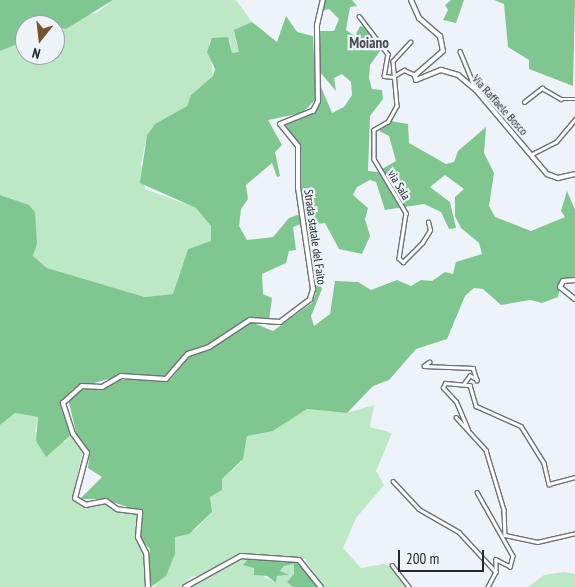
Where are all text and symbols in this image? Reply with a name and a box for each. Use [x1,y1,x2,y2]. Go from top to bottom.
north arrow [15,15,65,65]
district label: Moiano [349,34,389,52]
text: N [30,44,42,63]
street label: Via Raffaele Bosco [469,72,531,138]
street label: via Sala [385,168,413,202]
street label: Strada statale del Faito [301,189,329,285]
scale bar [400,540,486,572]
text: 200 m [406,549,439,568]

